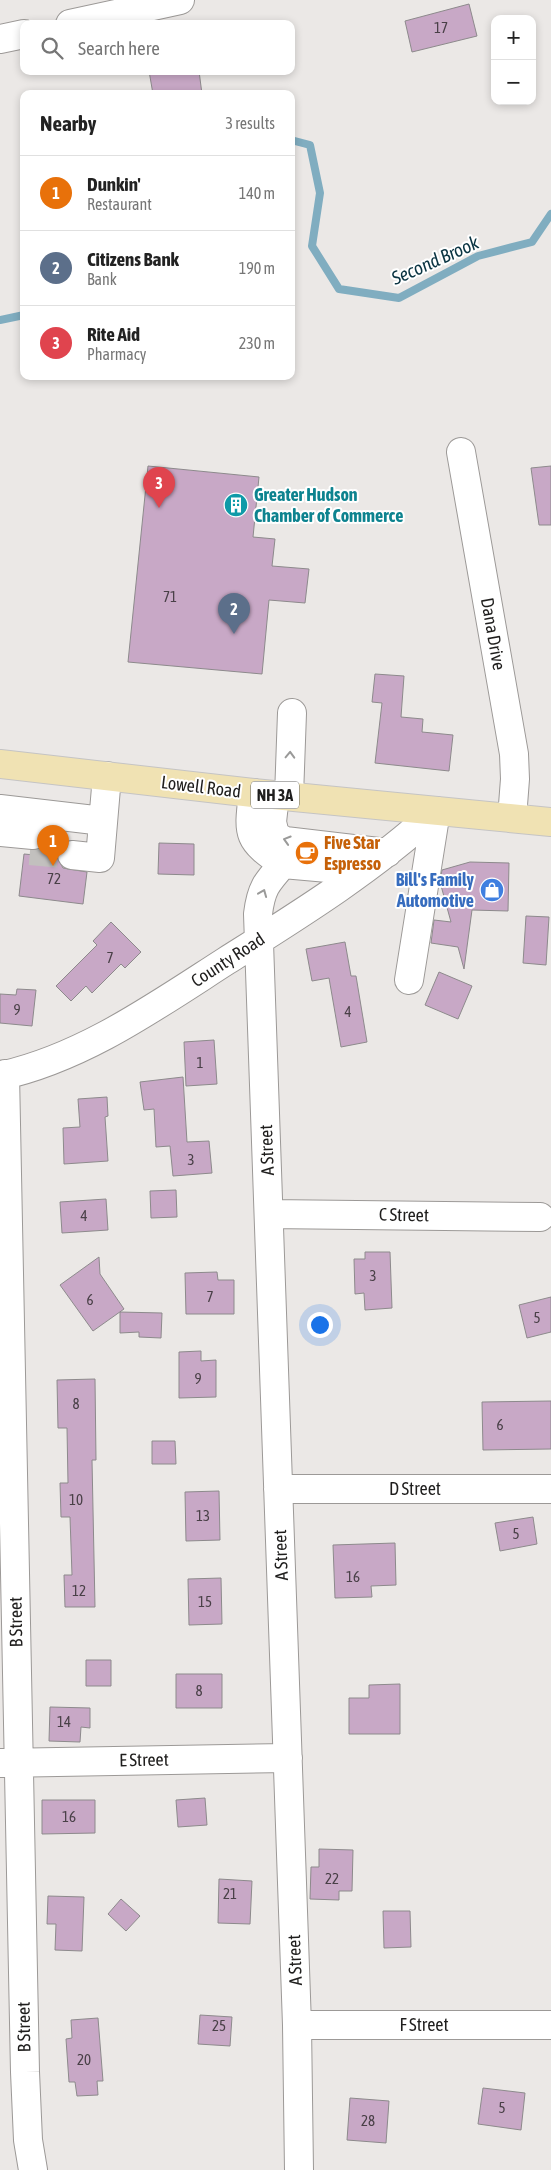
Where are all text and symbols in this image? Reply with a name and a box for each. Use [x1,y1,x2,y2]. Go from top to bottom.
map controls [491,15,536,105]
button: + [491,15,536,60]
house number: 17 [434,19,448,36]
search box [20,20,295,75]
icon: search [38,34,66,62]
text: Search here [78,37,160,59]
button: − [491,60,536,105]
text: Nearby [40,111,96,135]
text: 3 results [225,114,275,132]
text: Dunkin' [87,173,141,195]
text: 1 [52,184,60,202]
text: 140 m [239,184,275,202]
text: Restaurant [87,195,152,213]
water label: Second Brook [387,231,483,289]
text: Citizens Bank [87,248,179,270]
text: 2 [52,259,60,277]
text: 190 m [239,259,275,277]
text: Bank [87,270,117,288]
text: Rite Aid [87,323,140,345]
text: 3 [52,334,60,352]
text: 230 m [239,334,275,352]
text: Pharmacy [87,345,146,363]
pin: 3 [143,467,175,508]
place label: Greater Hudson Chamber of Commerce [254,484,403,526]
building icon: Greater Hudson Chamber of Commerce [223,492,249,518]
house number: 71 [163,588,177,605]
pin: 2 [218,593,250,634]
street label: Dana Drive [477,596,510,672]
one-way arrow [285,750,296,758]
street label: Lowell Road [160,771,242,802]
road number: NH 3A [251,782,299,808]
pin: 1 [37,825,69,866]
place label: Five Star Espresso [324,832,381,874]
one-way arrow [283,835,291,845]
cafe icon: Five Star Espresso [294,840,320,866]
place label: Bill's Family Automotive [396,869,475,911]
house number: 72 [47,870,61,887]
shop icon: Bill's Family Automotive [479,877,505,903]
one-way arrow [257,889,267,898]
street label: County Road [187,928,268,991]
house number: 7 [106,949,114,966]
house number: 9 [13,1001,21,1018]
house number: 4 [344,1003,352,1020]
house number: 1 [196,1054,204,1071]
street label: A Street [255,1124,278,1176]
house number: 3 [187,1151,195,1168]
street label: C Street [379,1204,429,1225]
house number: 4 [80,1207,88,1224]
house number: 3 [369,1267,377,1284]
house number: 7 [206,1288,214,1305]
house number: 6 [86,1291,94,1308]
house number: 5 [533,1309,541,1326]
your location [307,1312,333,1338]
house number: 9 [194,1370,202,1387]
house number: 8 [72,1395,80,1412]
house number: 6 [496,1416,504,1433]
street label: D Street [389,1478,441,1499]
house number: 10 [69,1491,83,1508]
house number: 13 [196,1507,210,1524]
house number: 5 [512,1525,520,1542]
street label: A Street [269,1529,292,1581]
house number: 16 [346,1568,360,1585]
house number: 12 [72,1582,86,1599]
house number: 15 [198,1593,212,1610]
street label: B Street [5,1597,26,1647]
house number: 8 [195,1682,203,1699]
house number: 14 [57,1713,71,1730]
street label: E Street [119,1749,169,1770]
house number: 16 [62,1808,76,1825]
house number: 22 [325,1870,339,1887]
house number: 21 [223,1885,237,1902]
street label: A Street [283,1934,306,1986]
street label: B Street [13,2002,34,2052]
street label: F Street [399,2014,449,2035]
house number: 25 [212,2017,226,2034]
house number: 20 [77,2051,91,2068]
house number: 5 [498,2099,506,2116]
house number: 28 [361,2112,375,2129]

